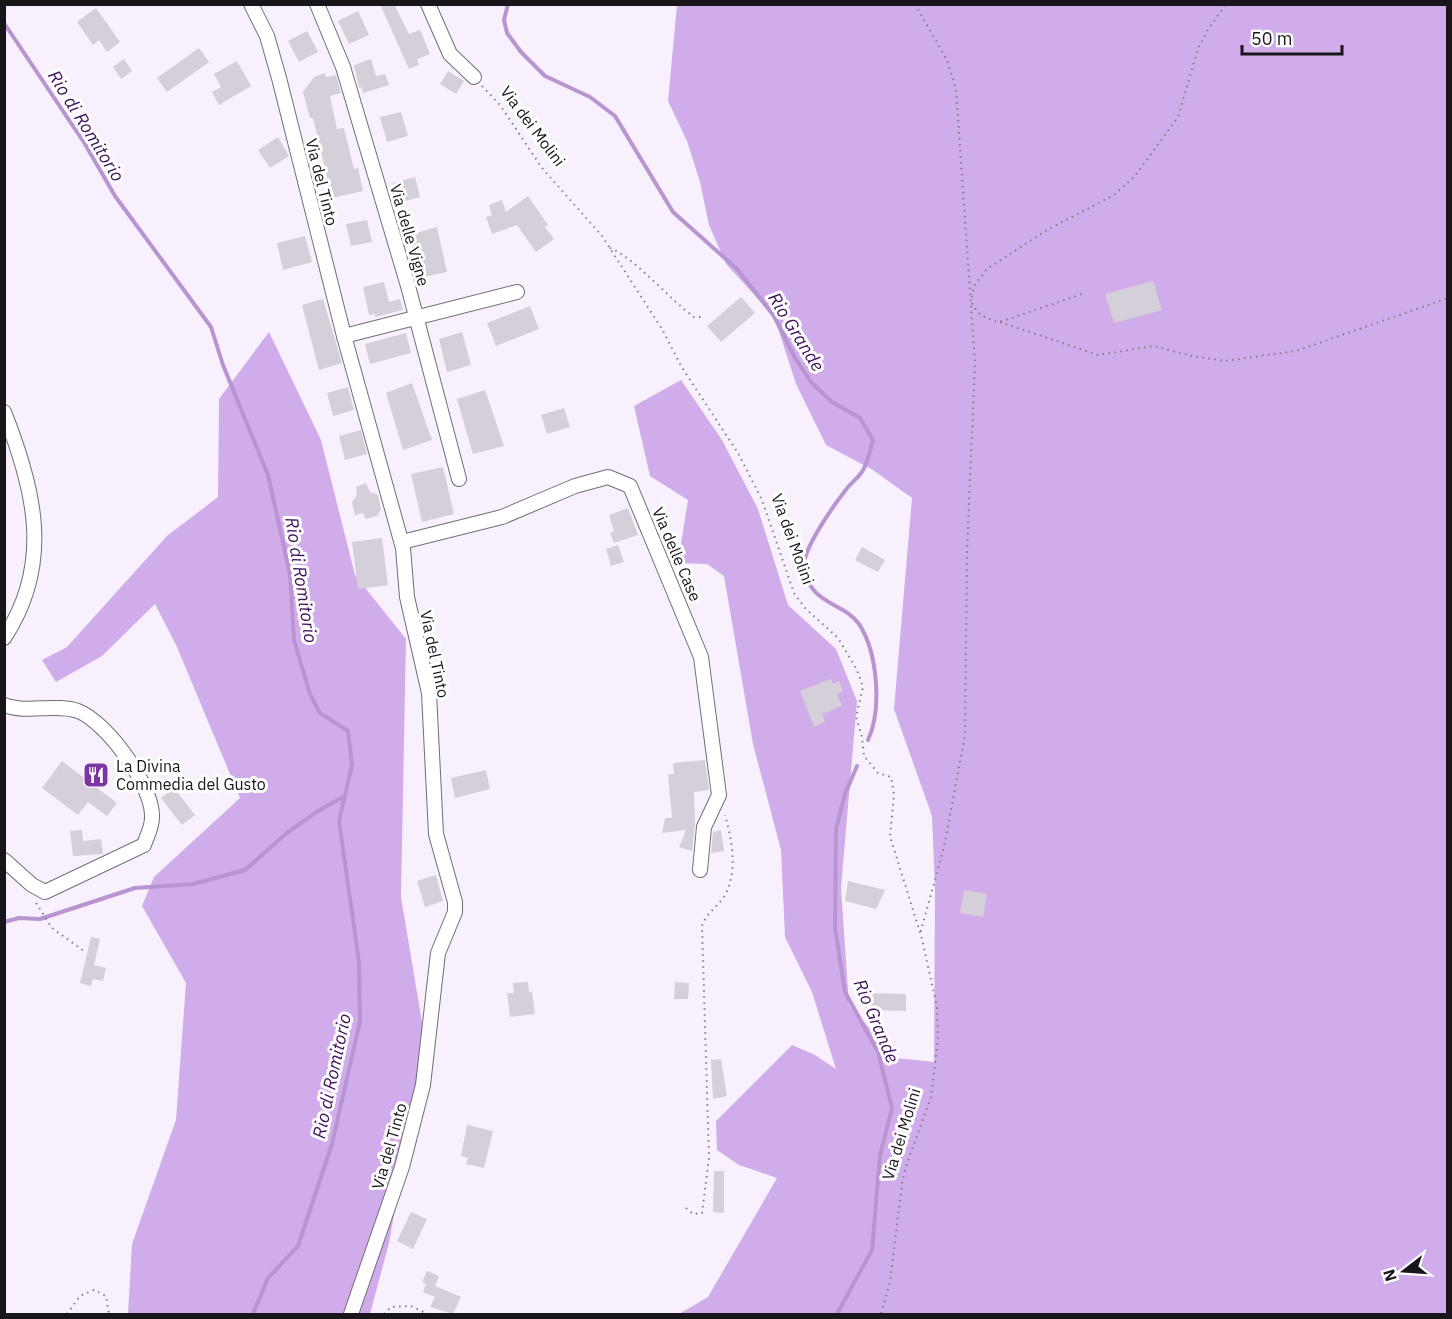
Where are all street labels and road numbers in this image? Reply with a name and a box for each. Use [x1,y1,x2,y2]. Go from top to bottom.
street label: Via dei Molini [496,82,570,170]
street label: Via del Tinto [302,136,342,228]
street label: Via delle Vigne [386,182,434,289]
street label: Via dei Molini [767,491,819,587]
street label: Via delle Case [648,504,706,604]
street label: Via del Tinto [416,608,454,700]
street label: Via dei Molini [878,1086,924,1182]
street label: Via del Tinto [367,1100,411,1192]

